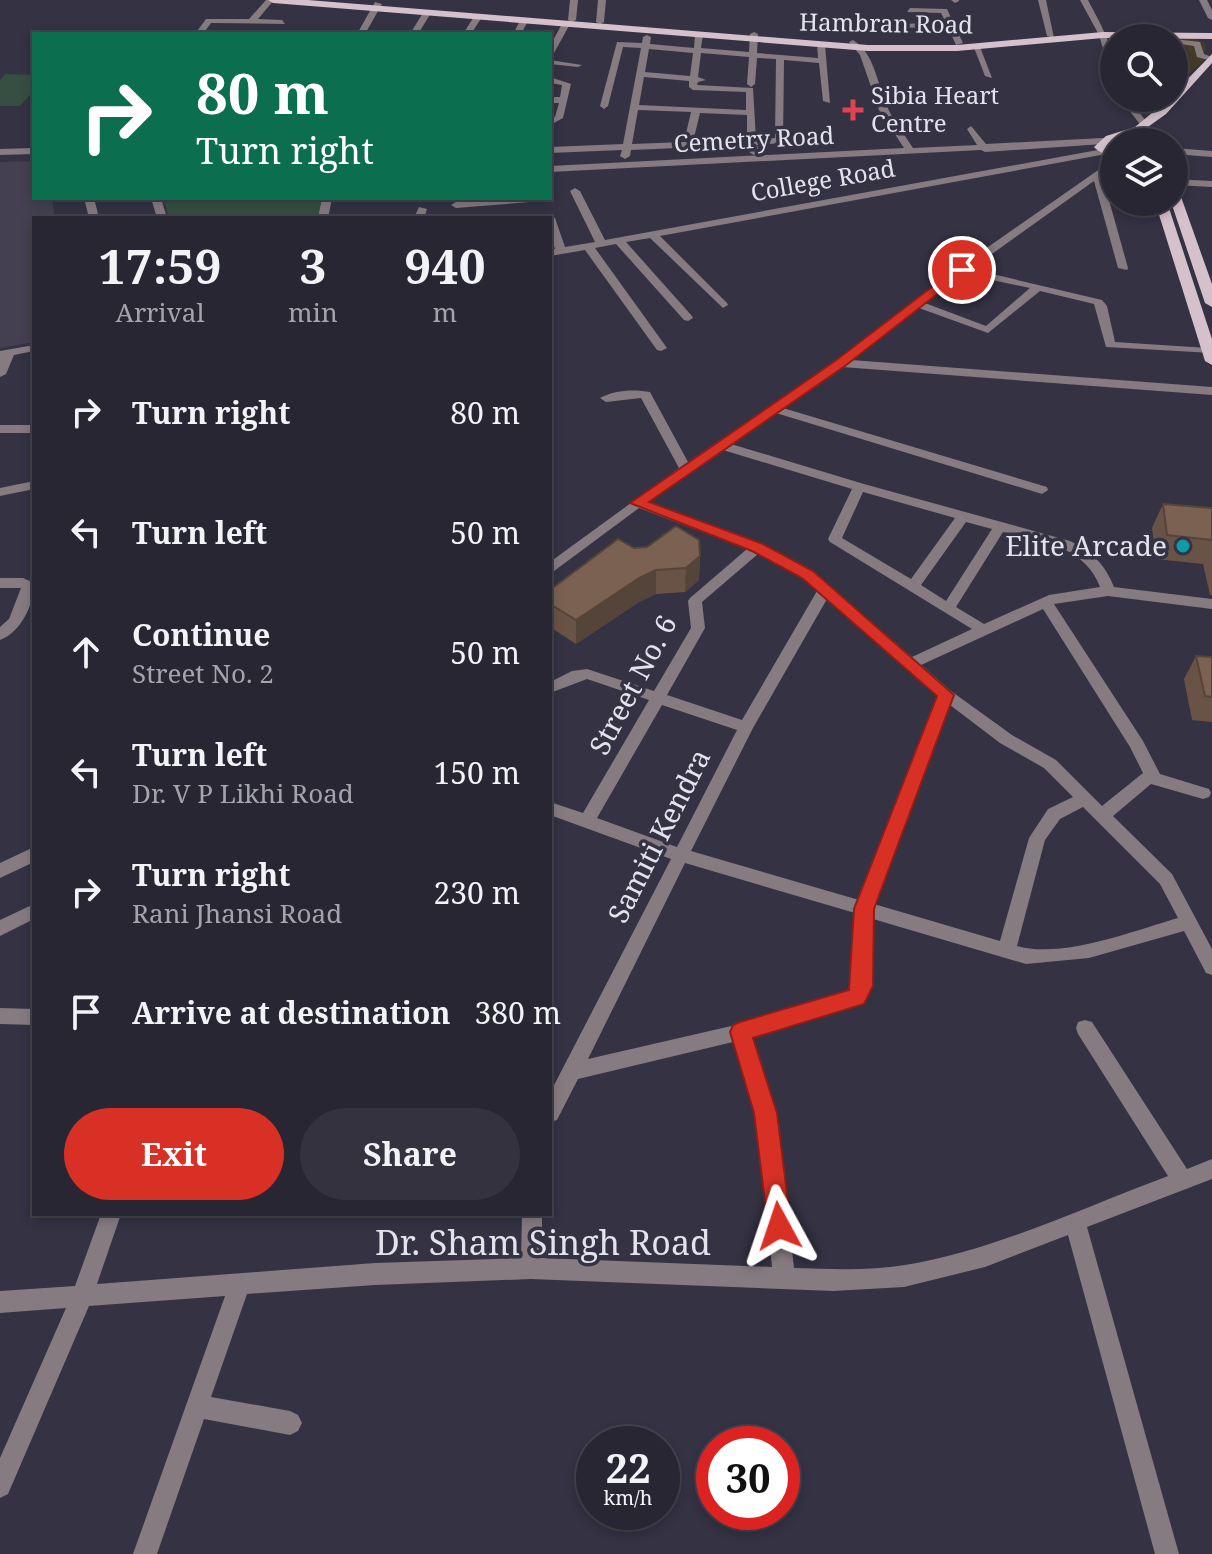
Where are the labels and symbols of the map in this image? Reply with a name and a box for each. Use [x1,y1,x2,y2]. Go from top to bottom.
street label: Hambran Road [799,4,973,41]
place label: Sibia Heart Centre [871,78,999,139]
marker: Sibia Heart Centre [842,99,864,121]
street label: Cemetry Road [673,118,835,159]
street label: College Road [748,151,898,208]
pin [928,236,996,304]
place label: Elite Arcade [1005,526,1167,564]
marker: Elite Arcade [1174,537,1192,555]
street label: Street No. 6 [579,608,685,761]
street label: Samiti Kendra [598,742,718,929]
position arrow [737,1184,821,1268]
street label: Dr. Sham Singh Road [375,1219,711,1265]
speed limit sign: 30 [696,1426,800,1530]

